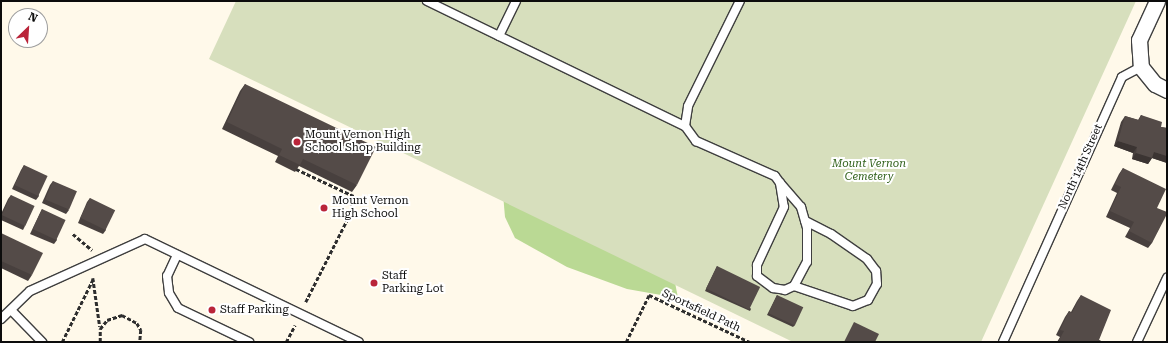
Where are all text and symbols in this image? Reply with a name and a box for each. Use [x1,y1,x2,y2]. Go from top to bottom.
north arrow [8,8,48,48]
text: N [26,10,39,25]
street label: North 14th Street [1056,122,1106,212]
place label: Mount Vernon High School Shop Building [305,129,421,155]
marker: Mount Vernon High School Shop Building [292,137,302,147]
park label: Mount Vernon Cemetery [832,158,906,184]
place label: Mount Vernon High School [332,195,409,221]
marker: Mount Vernon High School [319,203,329,213]
place label: Staff Parking Lot [382,270,444,296]
marker: Staff Parking Lot [369,278,379,288]
street label: Sportsfield Path [660,287,742,335]
place label: Staff Parking [220,303,289,317]
marker: Staff Parking [207,305,217,315]

